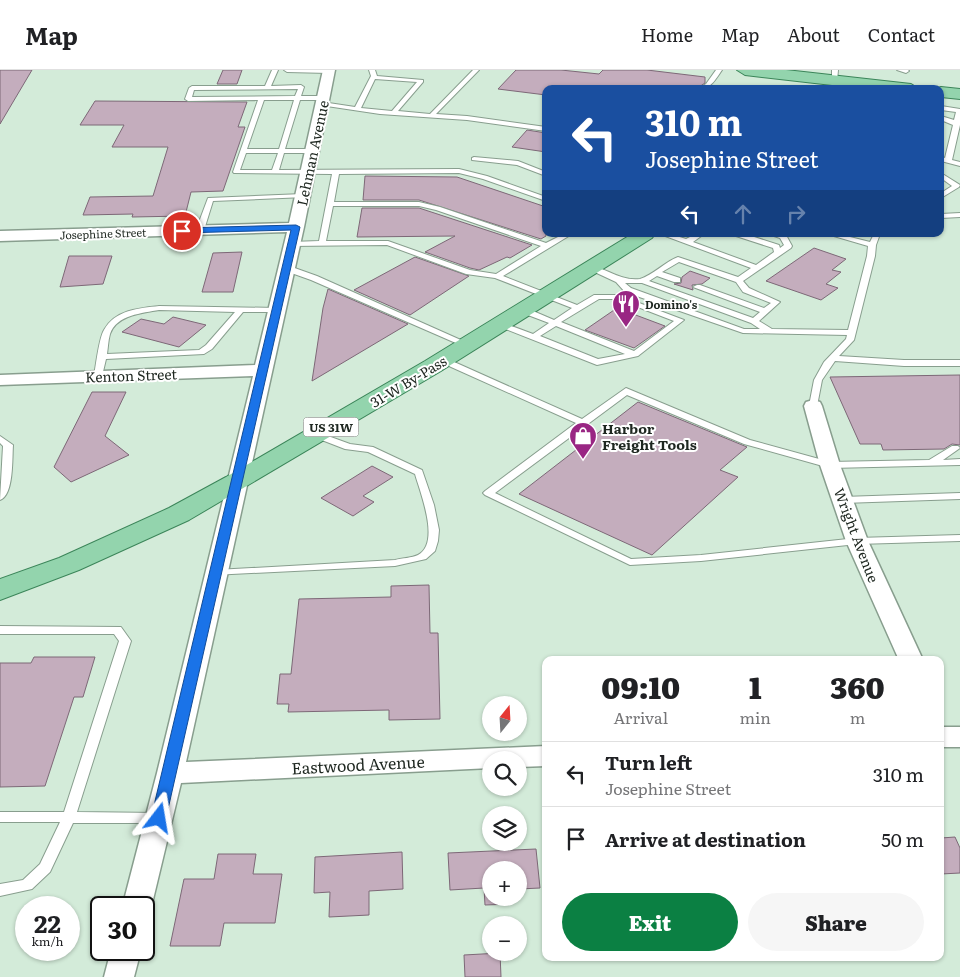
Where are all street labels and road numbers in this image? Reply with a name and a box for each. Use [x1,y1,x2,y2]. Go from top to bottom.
street label: Lehman Avenue [291,98,333,208]
street label: Josephine Street [59,223,147,243]
street label: 31-W By-Pass [366,350,450,412]
street label: Kenton Street [85,363,178,387]
road number: US 31W [304,418,358,437]
street label: Wright Avenue [830,485,884,585]
street label: Eastwood Avenue [291,749,425,779]

